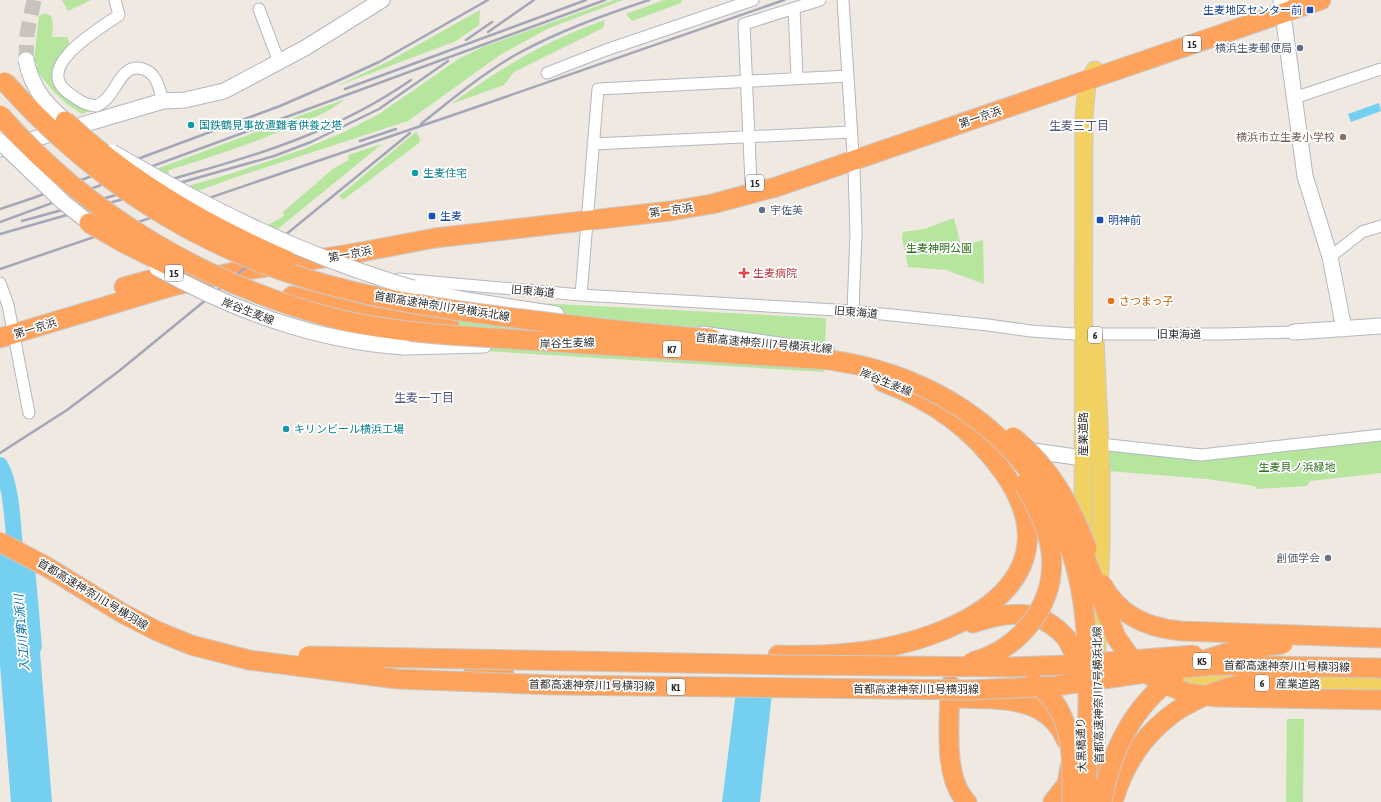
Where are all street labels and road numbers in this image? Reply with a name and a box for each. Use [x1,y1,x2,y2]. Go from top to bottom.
road number: 15 [1183,36,1201,52]
street label: 第一京浜 [957,104,1003,130]
road number: 15 [746,175,764,191]
street label: 第一京浜 [648,201,694,219]
street label: 第一京浜 [327,244,373,264]
road number: 15 [165,265,183,281]
street label: 旧東海道 [511,283,555,299]
street label: 首都高速神奈川7号横浜北線 [373,289,511,323]
street label: 岸谷生麦線 [220,296,276,326]
street label: 旧東海道 [834,304,878,320]
street label: 第一京浜 [12,316,58,340]
road number: 6 [1088,327,1102,343]
street label: 旧東海道 [1157,328,1201,340]
street label: 首都高速神奈川7号横浜北線 [695,331,833,355]
street label: 岸谷生麦線 [539,336,595,350]
road number: K7 [663,341,681,357]
street label: 岸谷生麦線 [858,366,914,398]
street label: 産業道路 [1077,412,1089,456]
street label: 首都高速神奈川1号横羽線 [36,556,150,632]
street label: 首都高速神奈川7号横浜北線 [1091,626,1105,764]
road number: K5 [1193,653,1211,669]
street label: 首都高速神奈川1号横羽線 [1224,659,1350,673]
road number: 6 [1255,675,1269,691]
street label: 首都高速神奈川1号横羽線 [529,678,655,692]
street label: 産業道路 [1276,678,1320,690]
road number: K1 [667,679,685,695]
street label: 首都高速神奈川1号横羽線 [853,683,979,695]
street label: 大黒橋通り [1074,717,1088,773]

